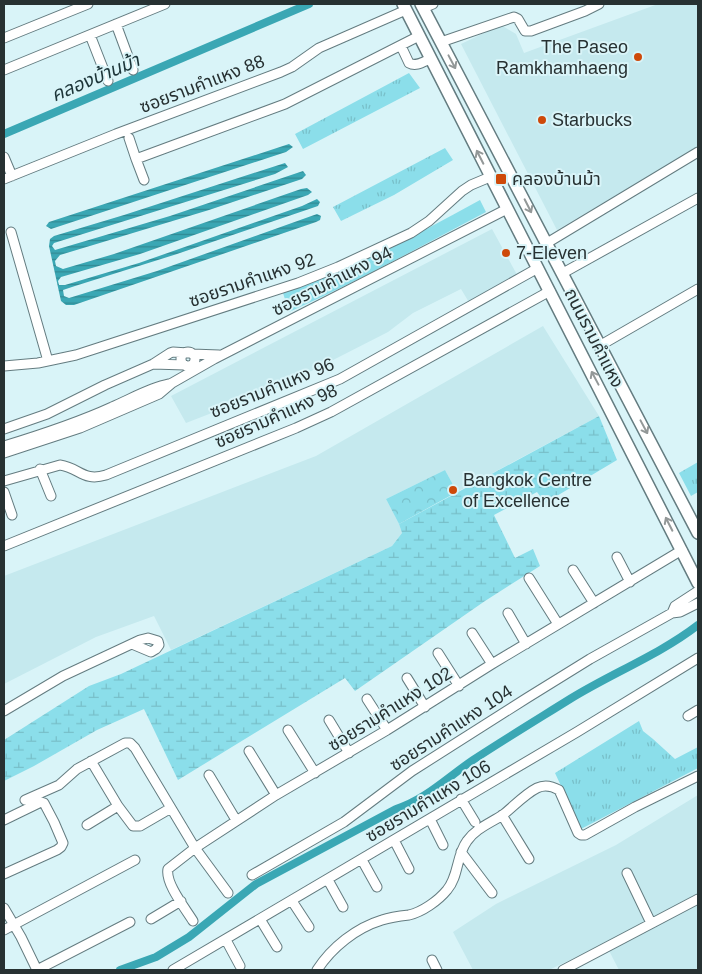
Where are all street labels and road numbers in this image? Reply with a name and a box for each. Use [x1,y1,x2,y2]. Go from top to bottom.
street label: ซอยรามคำแหง 88 [137,51,267,117]
street label: ซอยรามคําแหง 94 [269,242,395,320]
street label: ซอยรามคําแหง 92 [186,249,318,311]
street label: ถนนรามคำแหง [560,285,628,391]
street label: ซอยรามคําแหง 96 [207,354,337,422]
street label: ซอยรามคําแหง 98 [212,380,340,452]
street label: ซอยรามคําแหง 102 [324,663,456,755]
street label: ซอยรามคําแหง 104 [386,681,516,775]
street label: ซอยรามคําแหง 106 [362,756,494,846]

